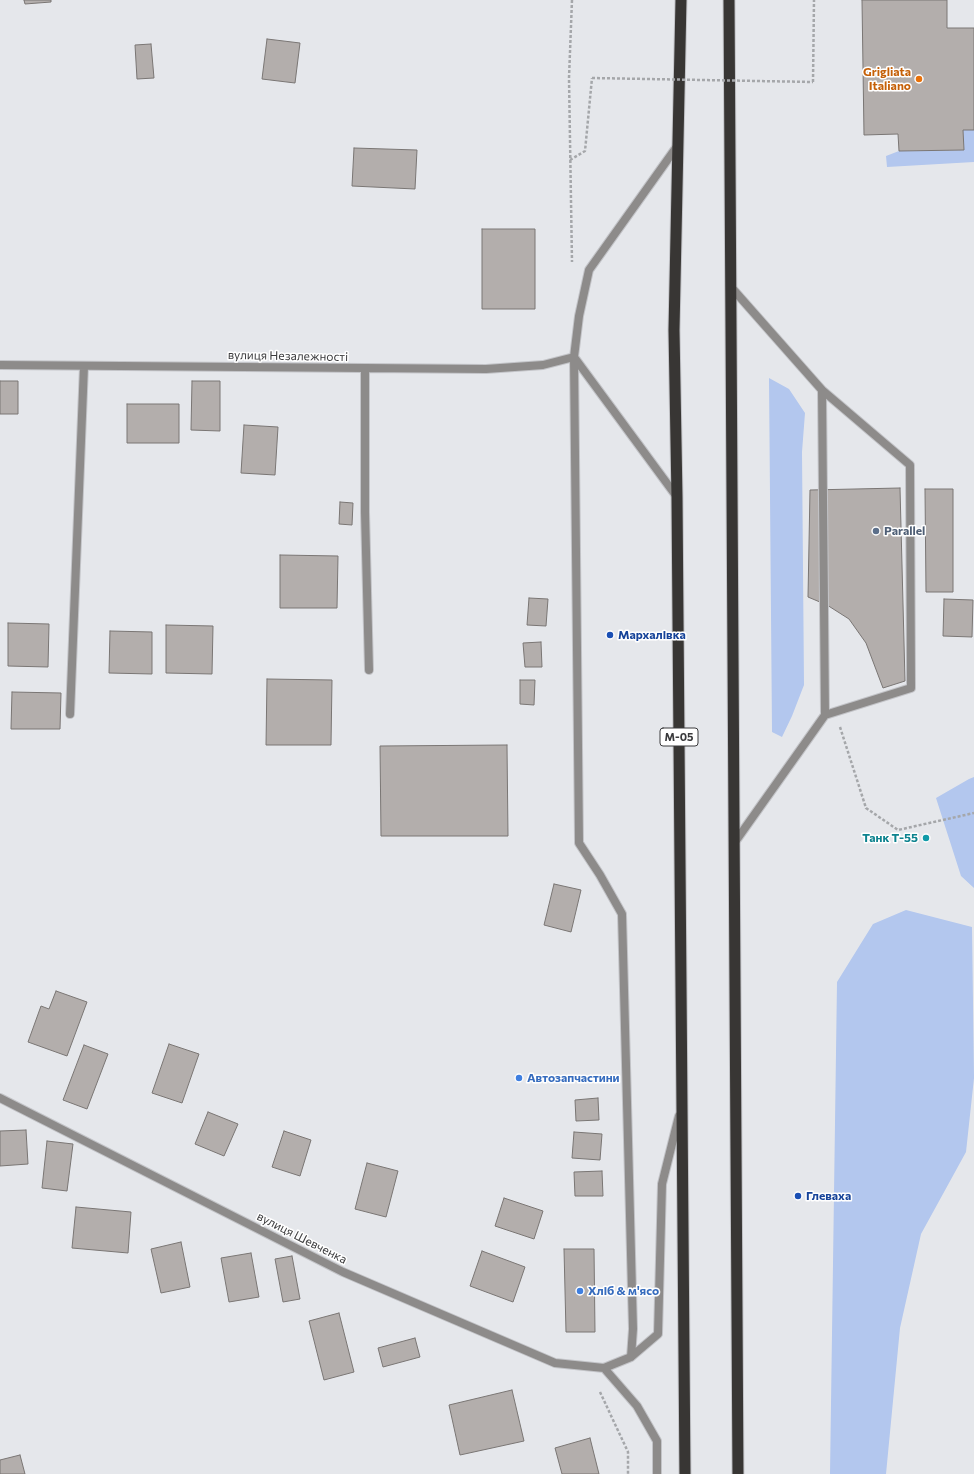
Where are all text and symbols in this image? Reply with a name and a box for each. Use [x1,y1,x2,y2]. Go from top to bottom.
place label: Grigliata Italiano [863,65,911,93]
marker: Grigliata Italiano [914,74,924,84]
street label: вулиця Незалежності [228,348,348,364]
place label: Parallel [884,524,925,538]
marker: Parallel [871,526,881,536]
place label: Мархалівка [618,628,686,642]
marker: Мархалівка [605,630,615,640]
road number: М-05 [660,728,698,746]
place label: Танк Т-55 [862,831,918,845]
marker: Танк Т-55 [921,833,931,843]
place label: Автозапчастини [527,1071,620,1085]
marker: Автозапчастини [514,1073,524,1083]
place label: Глеваха [806,1189,851,1203]
marker: Глеваха [793,1191,803,1201]
street label: вулиця Шевченка [255,1209,349,1267]
place label: Хліб & м'ясо [588,1284,659,1298]
marker: Хліб & м'ясо [575,1286,585,1296]

